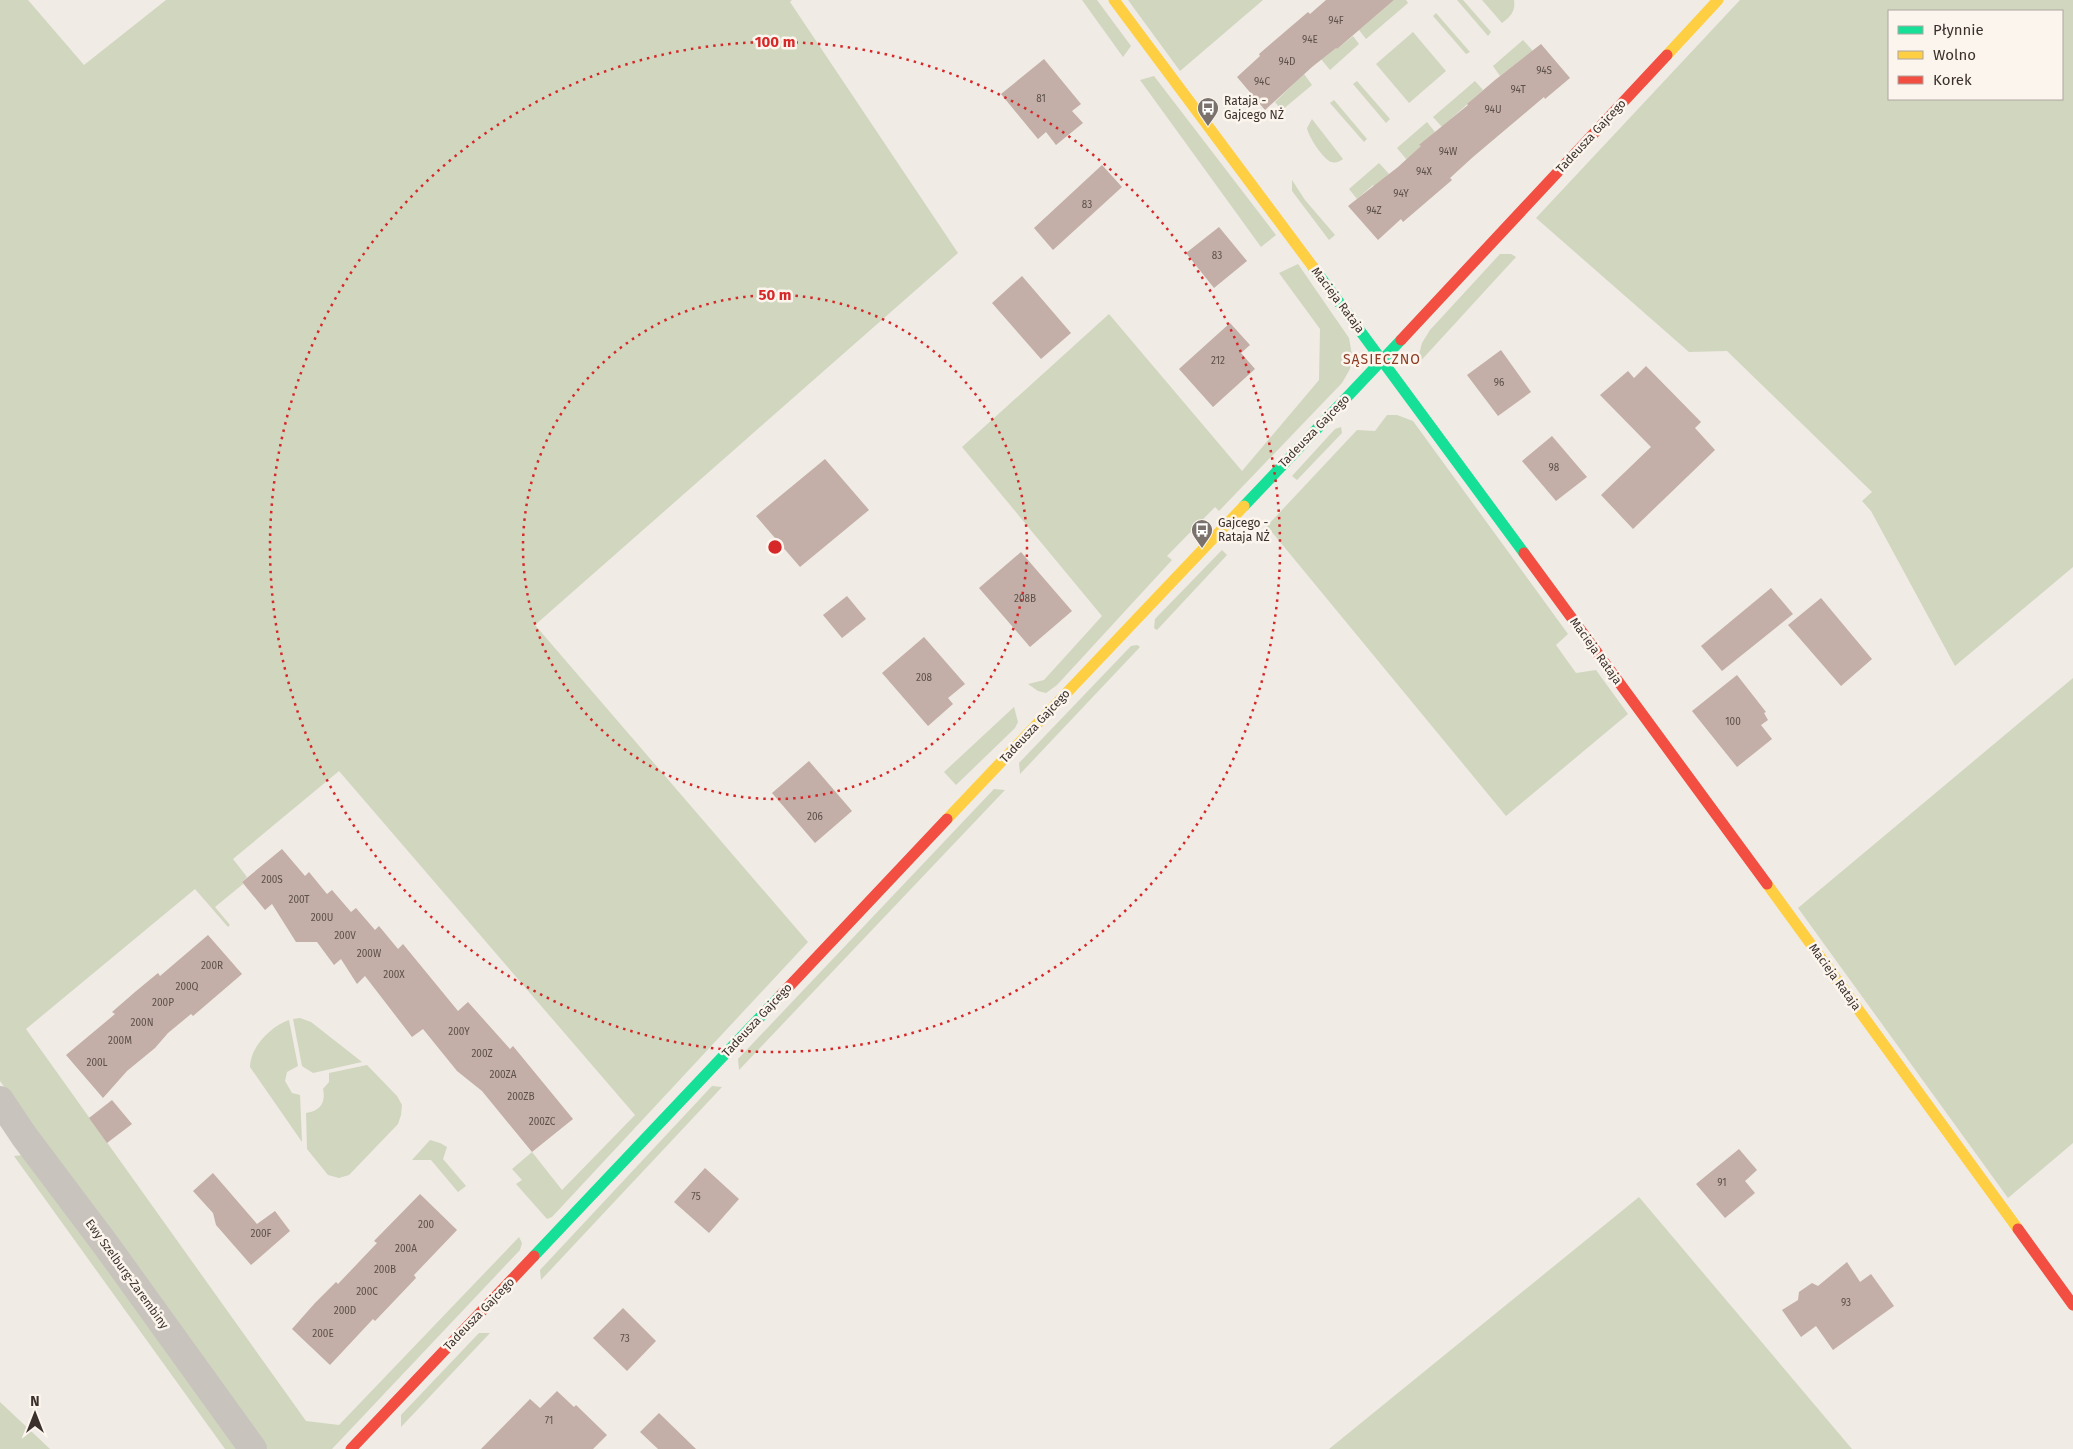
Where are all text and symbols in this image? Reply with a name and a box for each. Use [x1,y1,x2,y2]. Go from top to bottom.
legend [1888,10,2063,100]
house number: 94F [1328,15,1344,27]
text: Płynnie [1933,21,1984,39]
text: 100 m [755,33,795,51]
house number: 94E [1302,34,1318,46]
text: Wolno [1933,46,1976,64]
house number: 94D [1279,56,1295,68]
house number: 94S [1536,65,1552,77]
text: Korek [1933,71,1972,89]
house number: 94C [1254,76,1270,88]
house number: 94T [1510,84,1526,96]
house number: 81 [1036,93,1046,105]
place label: Rataja - Gajcego NŻ [1224,94,1284,122]
bus stop icon: Rataja - Gajcego NŻ [1196,96,1220,127]
street label: Tadeusza Gajcego [1553,96,1629,176]
house number: 94U [1484,104,1502,116]
house number: 94W [1439,146,1458,158]
house number: 94X [1416,166,1433,178]
house number: 94Y [1393,188,1409,200]
house number: 83 [1082,199,1092,211]
house number: 94Z [1366,205,1382,217]
house number: 83 [1212,250,1222,262]
street label: Macieja Rataja [1309,264,1367,336]
text: 50 m [758,286,792,304]
district label: SĄSIECZNO [1343,351,1421,368]
house number: 212 [1211,355,1225,367]
house number: 96 [1494,377,1504,389]
street label: Tadeusza Gajcego [1276,392,1352,470]
house number: 98 [1549,462,1560,474]
place label: Gajcego - Rataja NŻ [1218,516,1270,544]
bus stop icon: Gajcego - Rataja NŻ [1190,518,1214,549]
centre of rings [766,538,784,556]
house number: 208B [1014,593,1036,605]
street label: Macieja Rataja [1567,615,1625,687]
house number: 208 [916,672,933,684]
street label: Tadeusza Gajcego [997,686,1073,766]
house number: 100 [1725,716,1741,728]
house number: 206 [807,811,823,823]
house number: 200S [261,874,283,886]
house number: 200T [289,894,310,906]
house number: 200U [311,912,333,924]
house number: 200V [334,930,356,942]
street label: Macieja Rataja [1806,941,1864,1013]
house number: 200W [357,948,382,960]
house number: 200R [201,960,223,972]
house number: 200X [383,969,405,981]
street label: Tadeusza Gajcego [719,980,795,1060]
house number: 200Q [175,981,199,993]
house number: 200P [152,997,174,1009]
house number: 200N [131,1017,153,1029]
house number: 200Y [448,1026,470,1038]
house number: 200M [108,1035,132,1047]
house number: 200Z [471,1048,493,1060]
house number: 200L [86,1057,108,1069]
house number: 200ZA [490,1069,517,1081]
house number: 200ZB [507,1091,535,1103]
house number: 200ZC [529,1116,556,1128]
house number: 91 [1717,1177,1727,1189]
house number: 75 [691,1191,701,1203]
street label: Ewy Szelburg-Zarembiny [83,1217,171,1332]
house number: 200 [418,1219,434,1231]
house number: 200F [250,1228,272,1240]
house number: 200A [395,1243,417,1255]
house number: 200B [374,1264,396,1276]
street label: Tadeusza Gajcego [441,1275,517,1353]
house number: 200C [356,1286,378,1298]
house number: 93 [1841,1297,1851,1309]
house number: 200D [334,1305,356,1317]
house number: 200E [312,1328,334,1340]
house number: 73 [620,1333,630,1345]
north arrow [10,1389,60,1439]
text: N [30,1393,40,1410]
house number: 71 [545,1415,553,1427]

